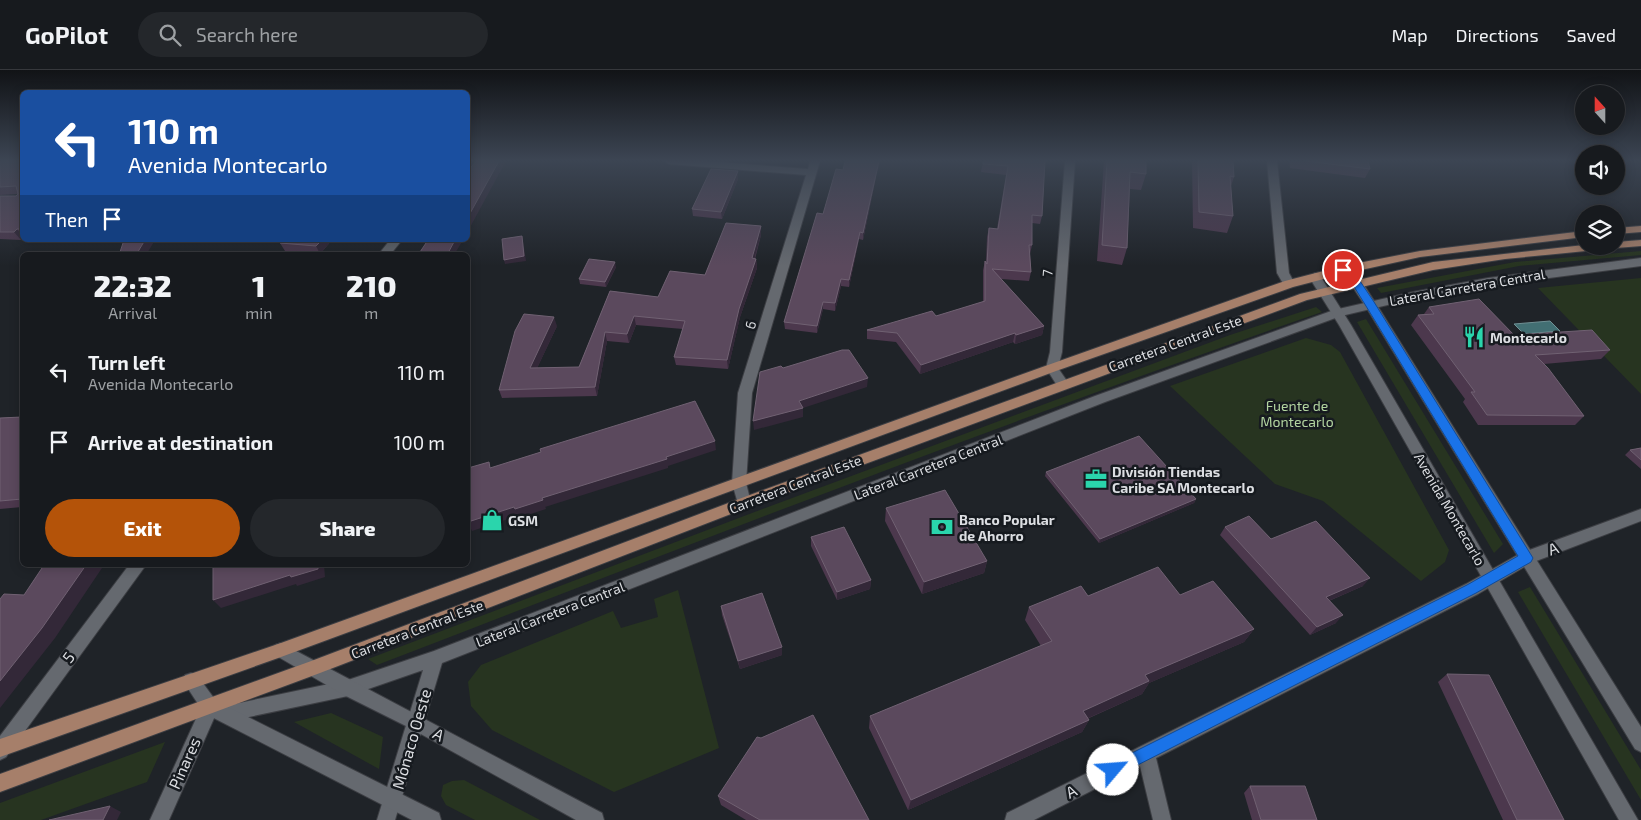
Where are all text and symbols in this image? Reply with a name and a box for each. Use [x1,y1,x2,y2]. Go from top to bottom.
search box [138,12,488,57]
text: GoPilot [25,20,108,49]
icon: search [156,21,184,49]
text: Search here [196,23,298,46]
text: Map [1391,24,1428,46]
text: Directions [1456,24,1539,46]
text: Saved [1567,24,1616,46]
north arrow [1575,85,1625,135]
map controls [1575,85,1625,255]
text: 110 m [128,109,219,151]
icon: left [45,110,110,175]
button: sound [1575,145,1625,195]
text: Avenida Montecarlo [128,151,328,177]
icon: arrive [98,205,126,233]
button: layers [1575,205,1625,255]
text: Then [45,208,88,231]
pin [1322,249,1364,291]
icon: arrive [1329,256,1357,284]
street label: Lateral Carretera Central [1388,265,1547,309]
text: 22:32 [93,267,172,303]
text: 1 [252,267,266,303]
text: 210 [346,267,397,303]
street label: 7 [1038,269,1056,277]
text: Arrival [108,303,157,322]
text: min [245,303,273,322]
text: m [364,303,378,322]
street label: Carretera Central Este [1106,311,1244,375]
street label: 6 [741,319,759,331]
restaurant icon: Montecarlo [1461,324,1487,350]
place label: Montecarlo [1490,329,1567,346]
text: Turn left [88,351,165,374]
icon: left [45,358,73,386]
text: 110 m [398,361,445,384]
text: Avenida Montecarlo [88,374,233,393]
park label: Fuente de Montecarlo [1260,397,1334,430]
icon: arrive [45,428,73,456]
street label: Lateral Carretera Central [851,430,1006,503]
text: Arrive at destination [88,431,273,454]
text: 100 m [394,431,445,454]
street label: Avenida Montecarlo [1411,450,1489,568]
street label: Carretera Central Este [726,451,864,517]
place label: División Tiendas Caribe SA Montecarlo [1112,463,1254,496]
office icon: División Tiendas Caribe SA Montecarlo [1083,466,1109,492]
button: Exit [45,499,240,557]
button: Share [250,499,445,557]
shop icon: GSM [479,507,505,533]
place label: Banco Popular de Ahorro [959,511,1055,544]
place label: GSM [508,512,538,529]
bank icon: Banco Popular de Ahorro [929,514,955,540]
street label: A [1545,537,1561,559]
street label: Lateral Carretera Central [473,577,628,650]
street label: Carretera Central Este [348,596,486,662]
street label: 5 [58,648,78,666]
street label: Mónaco Oeste [388,687,434,791]
street label: A [430,723,448,745]
street label: Pinares [164,734,204,792]
position arrow [1086,743,1138,795]
street label: A [1062,780,1080,802]

